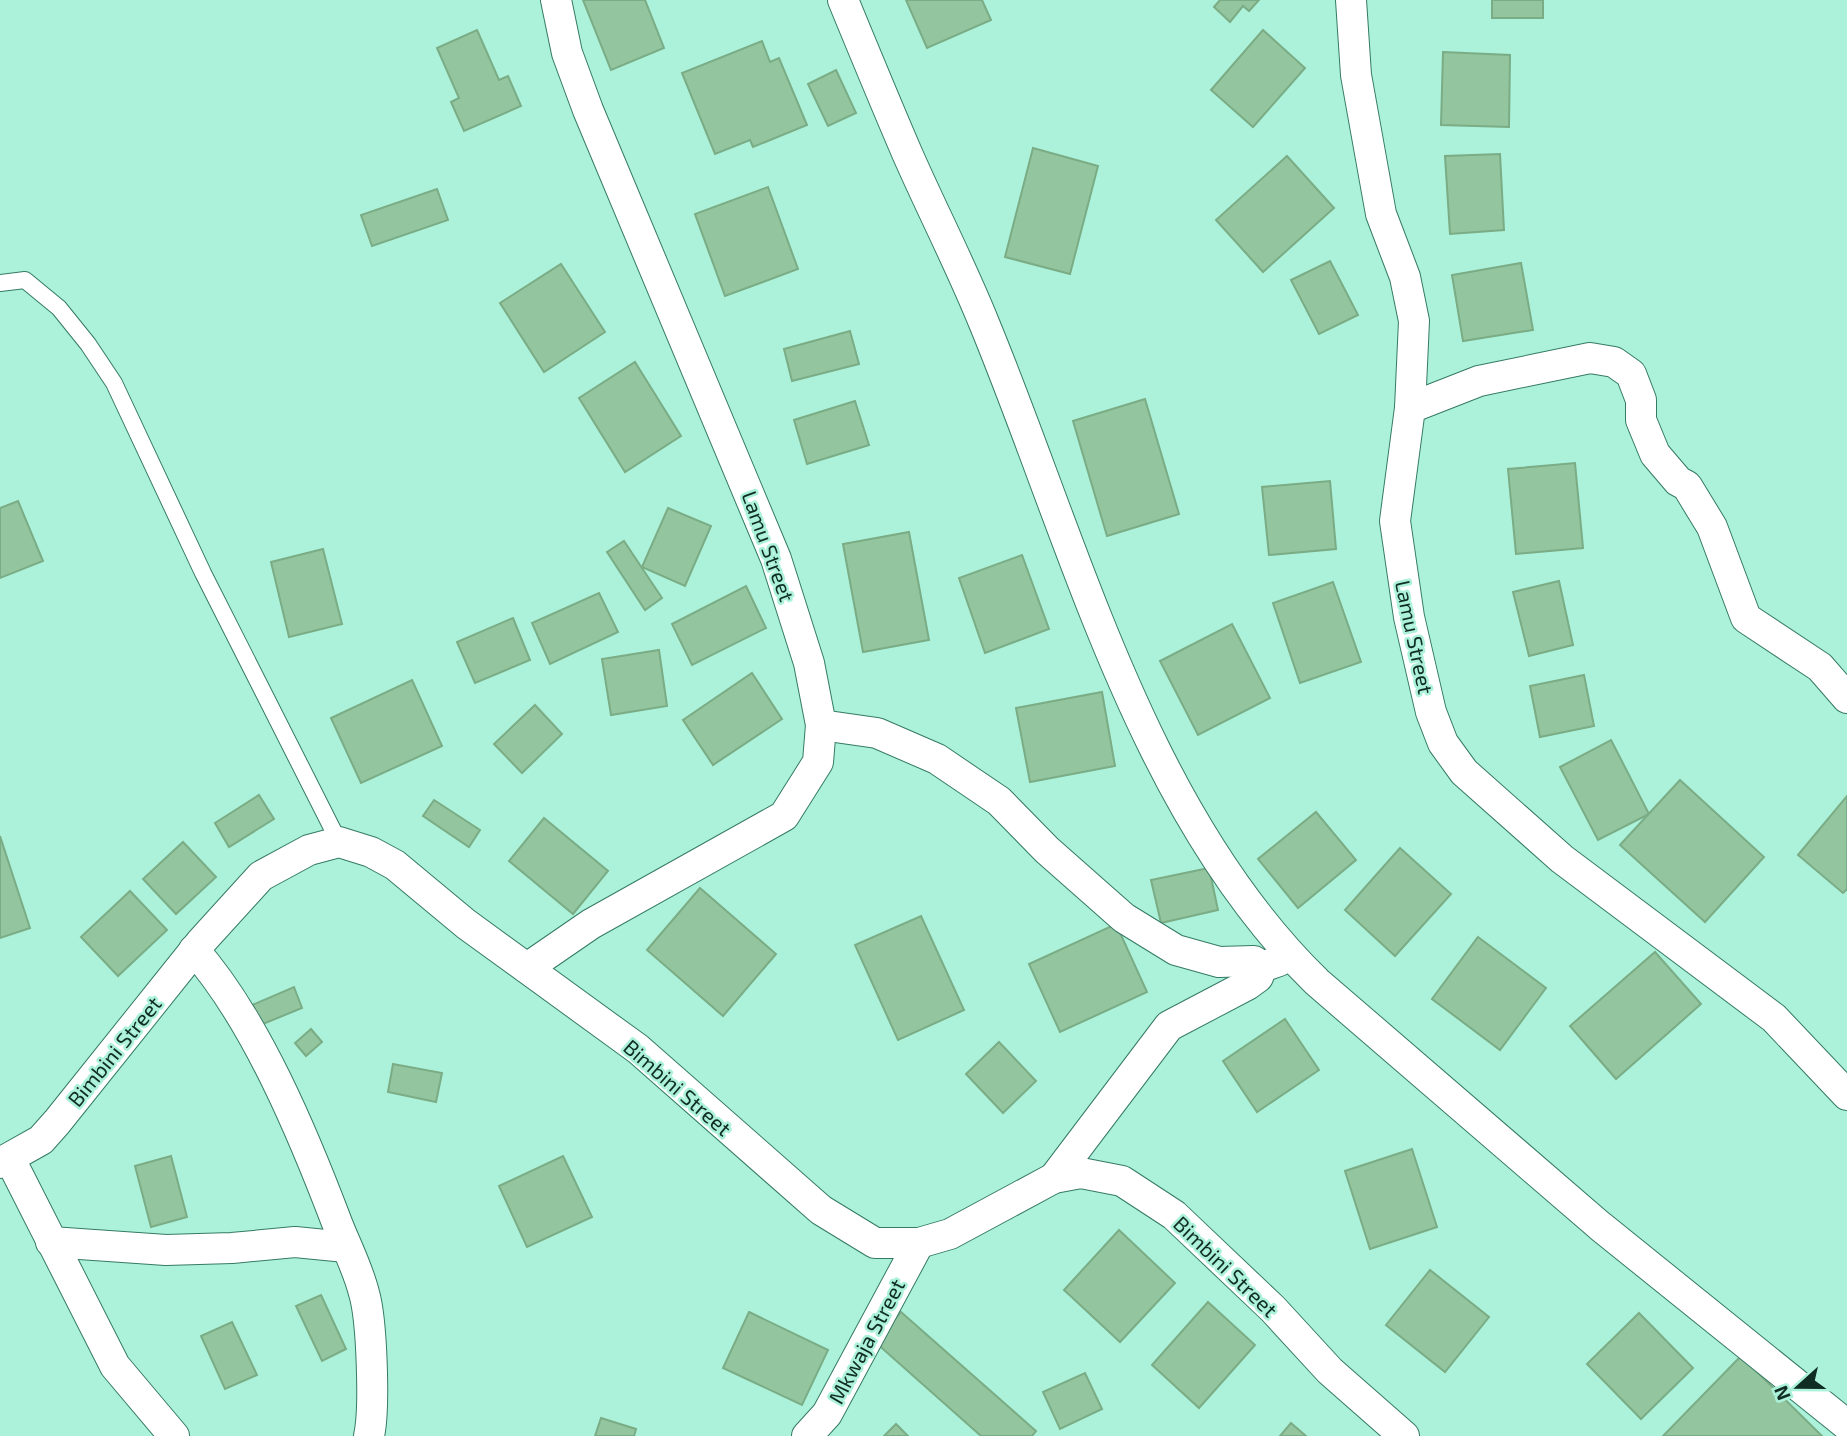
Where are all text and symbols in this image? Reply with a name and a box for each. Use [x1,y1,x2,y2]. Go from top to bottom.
street label: Lamu Street [737,487,801,605]
street label: Lamu Street [1391,578,1439,696]
street label: Bimbini Street [62,991,166,1111]
street label: Bimbini Street [619,1034,737,1140]
street label: Bimbini Street [1169,1210,1283,1322]
street label: Mkwaja Street [823,1274,910,1408]
north arrow [1763,1352,1833,1422]
text: N [1768,1383,1795,1404]

